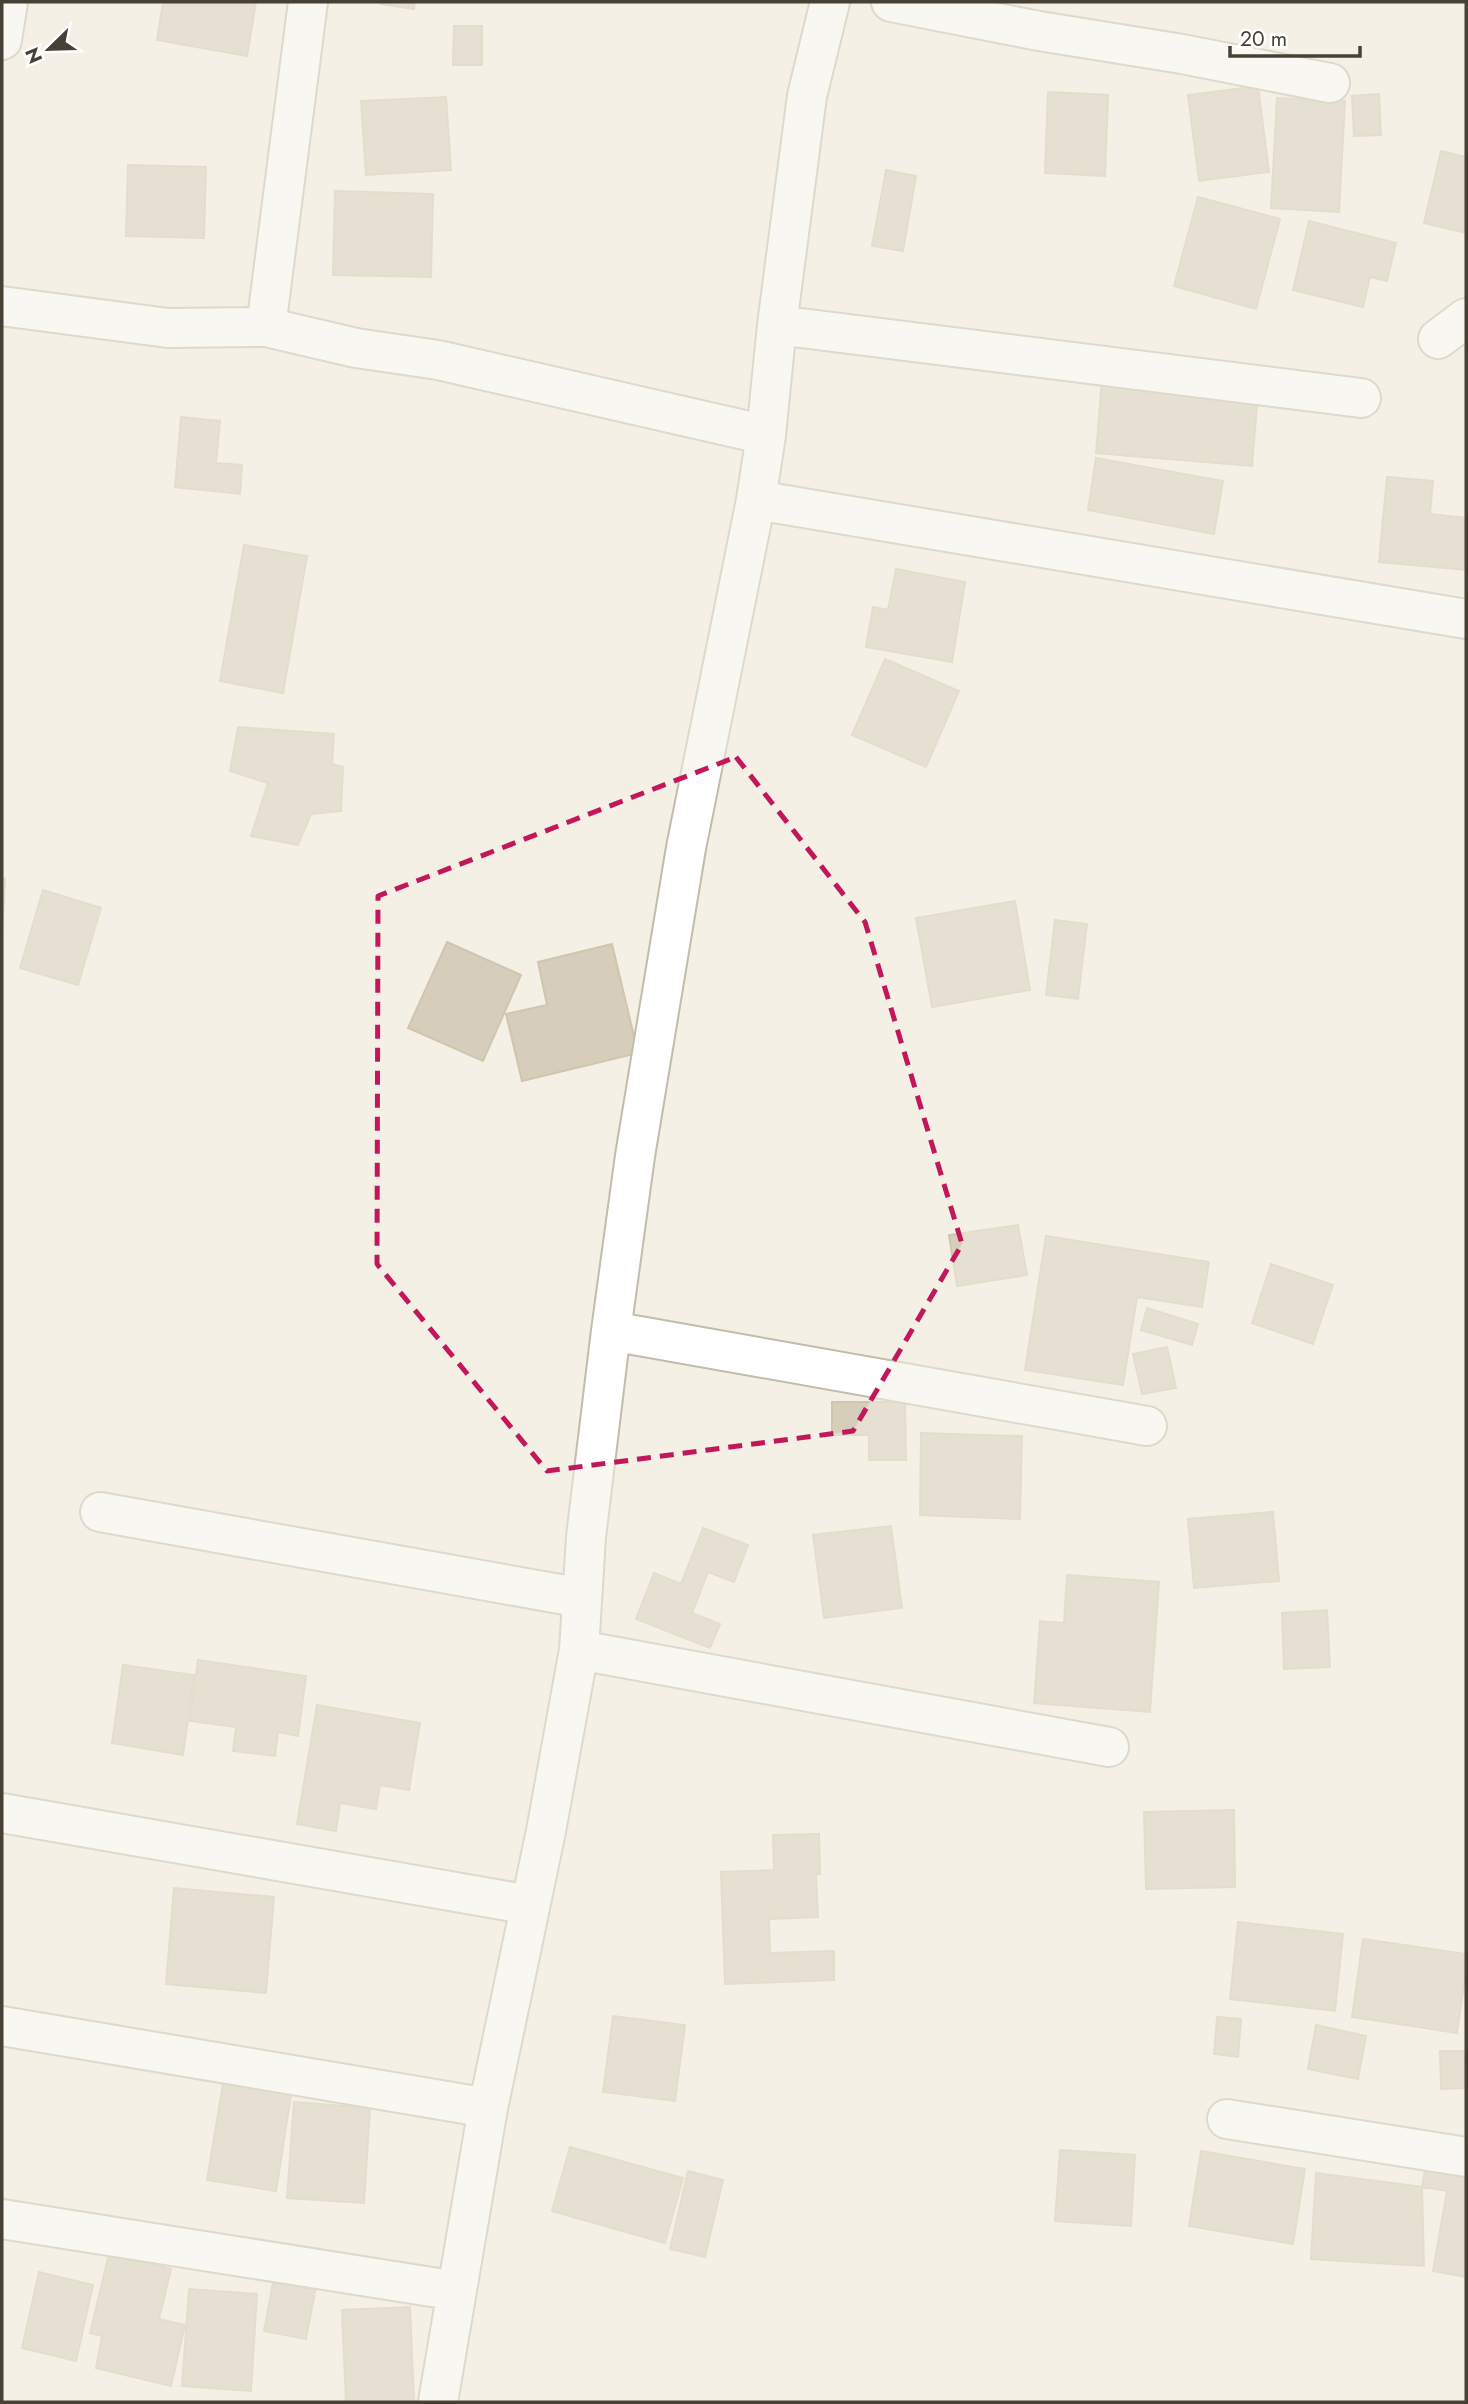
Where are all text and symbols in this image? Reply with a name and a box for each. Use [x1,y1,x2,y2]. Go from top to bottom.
north arrow [14,14,84,84]
scale bar [1230,14,1360,58]
text: 20 m [1240,24,1287,54]
text: N [18,43,49,68]

